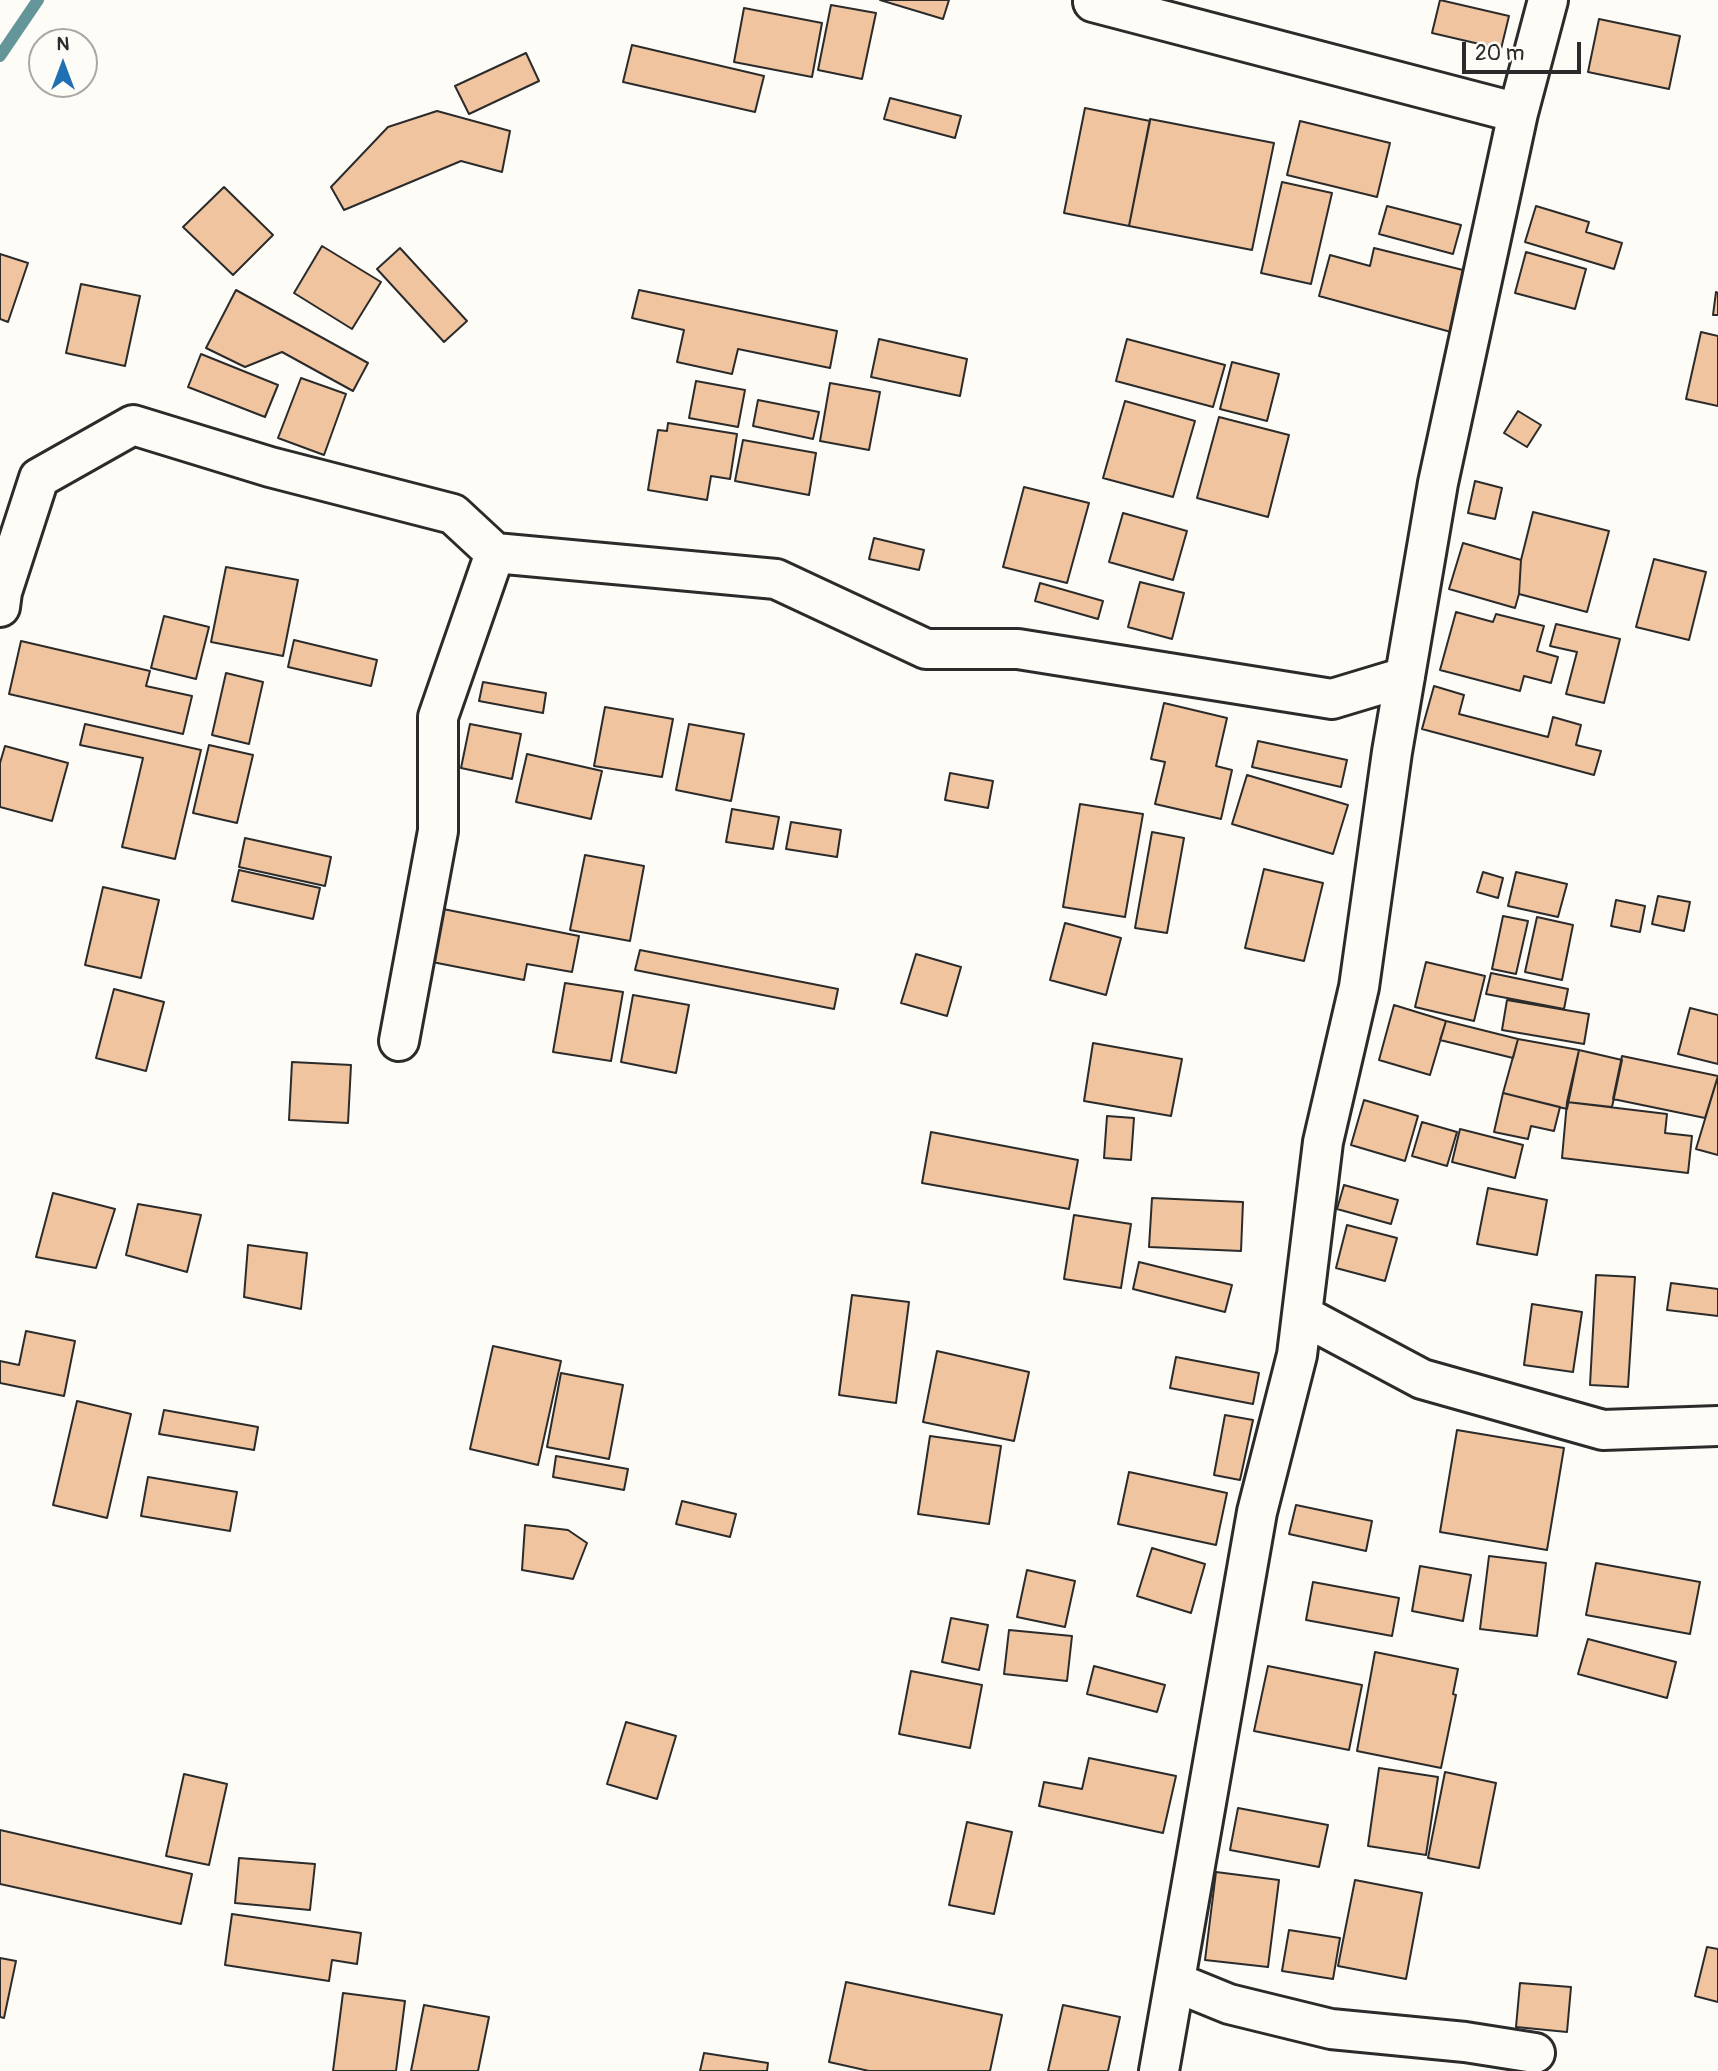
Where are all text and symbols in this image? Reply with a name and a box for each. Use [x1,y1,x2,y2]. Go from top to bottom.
north arrow [28,28,98,98]
scale bar [1466,28,1585,72]
text: N [57,32,69,56]
text: 20 m [1475,40,1524,67]

